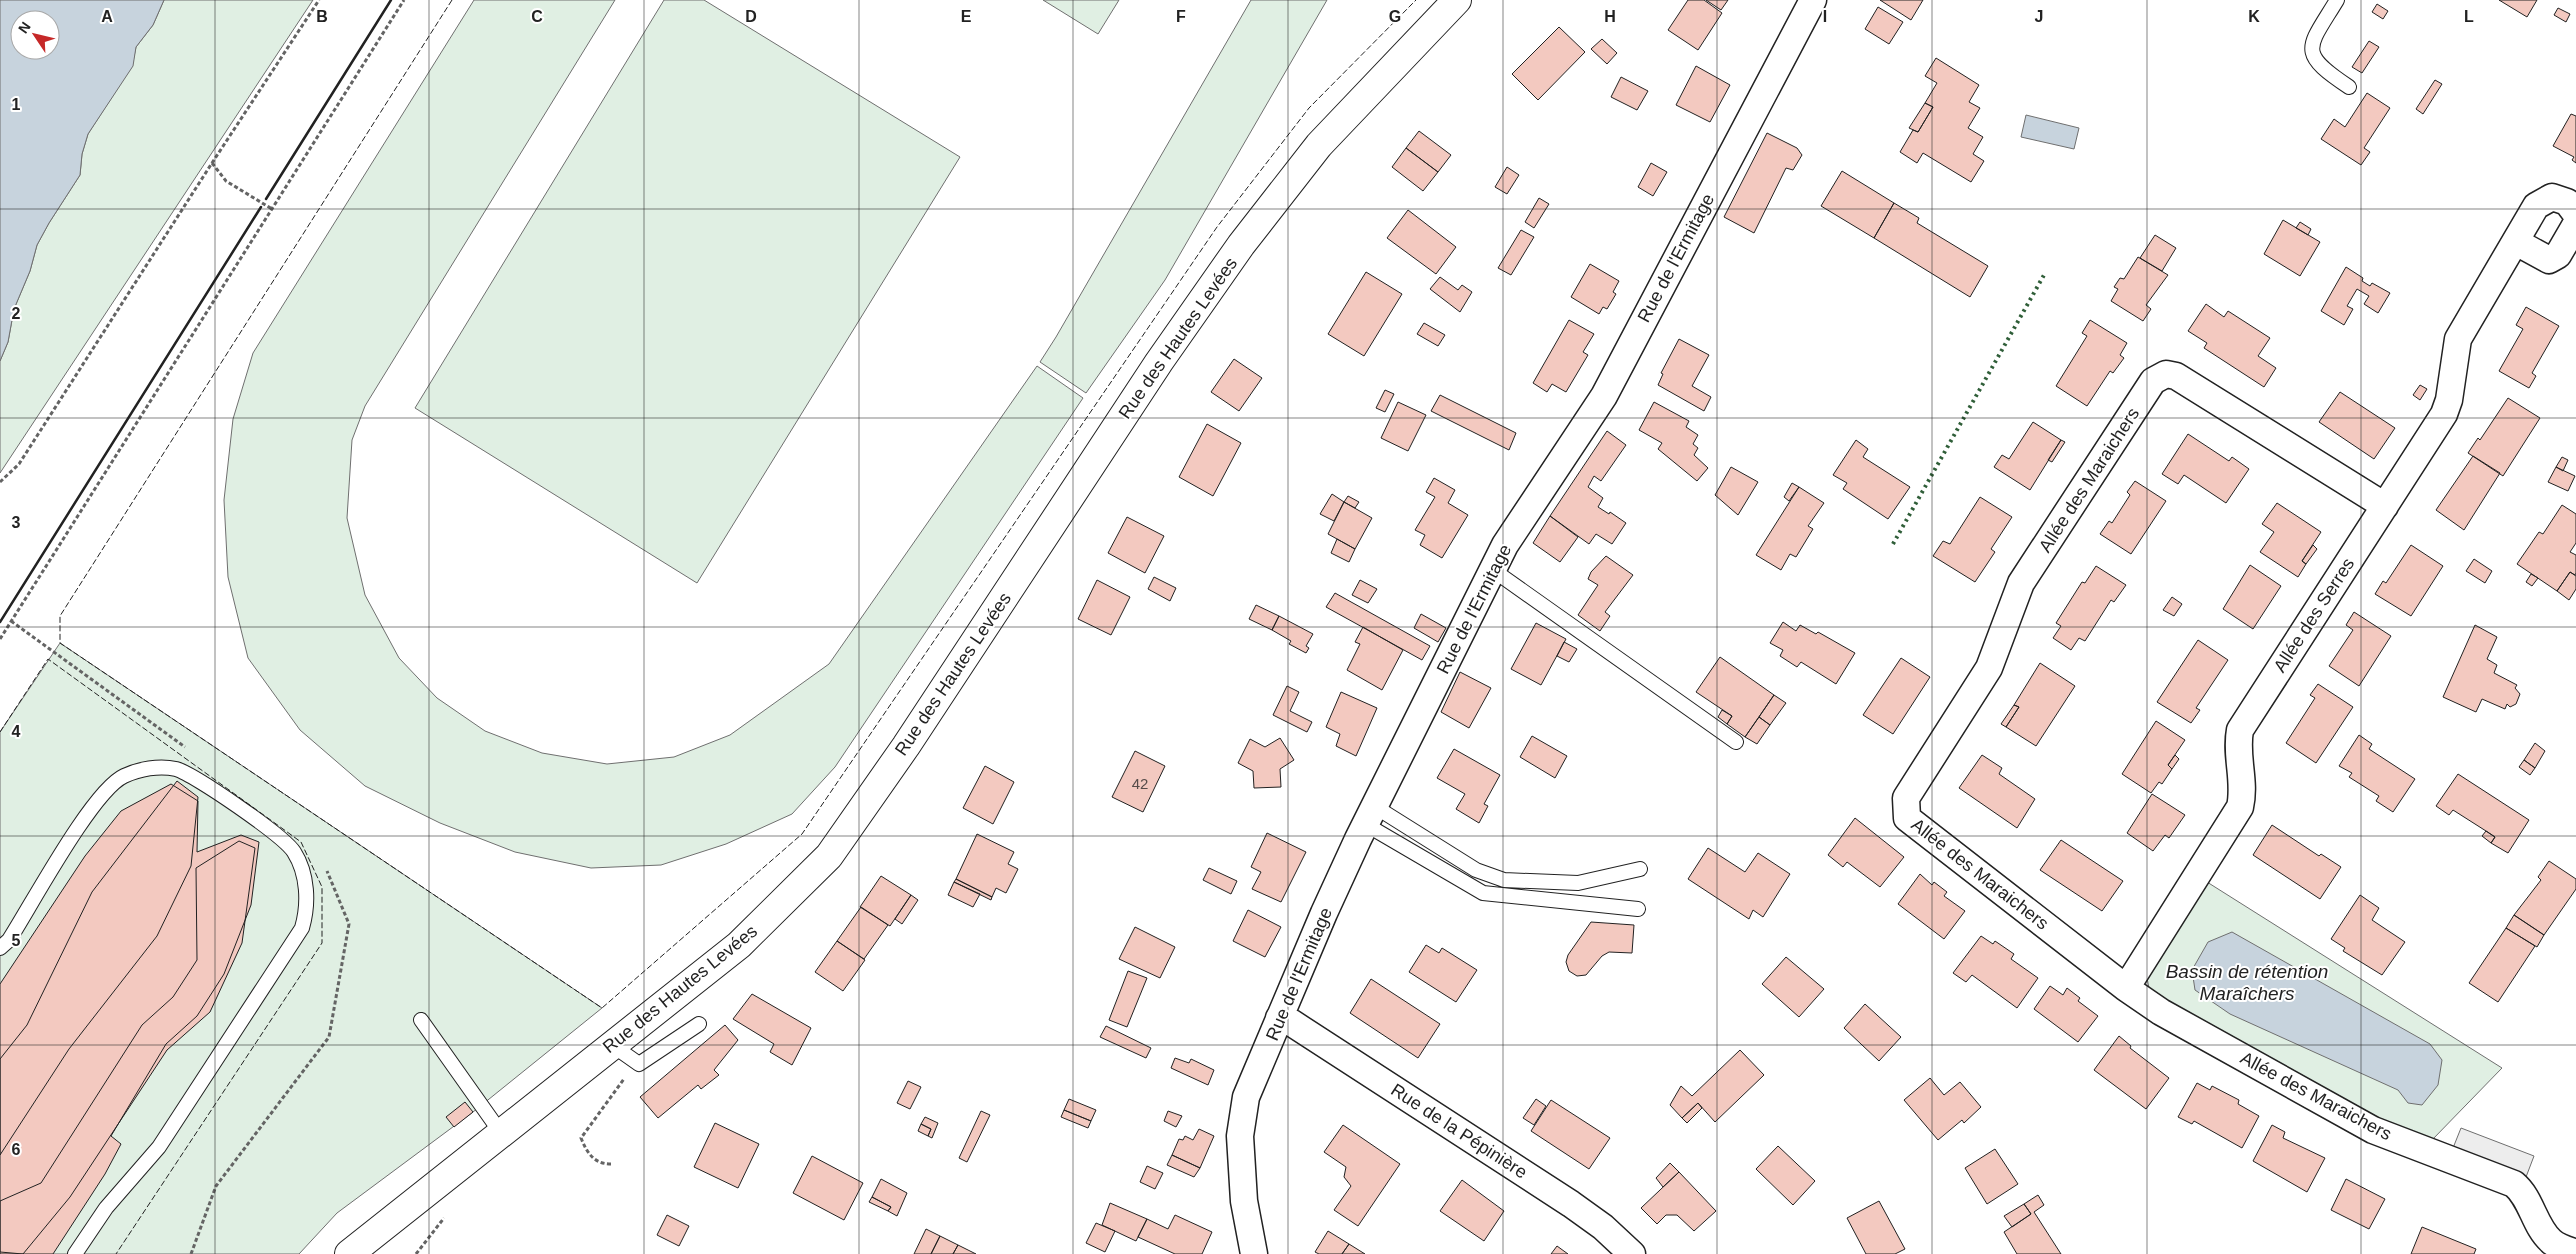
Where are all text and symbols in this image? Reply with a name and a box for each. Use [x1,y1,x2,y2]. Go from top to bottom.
text: A [101,8,113,25]
text: B [316,8,328,25]
text: C [531,8,543,25]
text: D [745,8,757,25]
text: E [961,8,972,25]
text: F [1176,8,1186,25]
text: G [1389,8,1401,25]
text: H [1604,8,1616,25]
text: I [1823,8,1827,25]
text: J [2035,8,2043,25]
text: K [2248,8,2260,25]
text: L [2464,8,2474,25]
north arrow [10,10,60,60]
text: N [15,19,34,36]
text: 1 [12,96,21,113]
street label: Rue de l'Ermitage [1634,190,1718,326]
street label: Rue des Hautes Levées [1115,254,1241,422]
text: 2 [12,305,21,322]
street label: Allée des Maraichers [2035,404,2143,556]
text: 3 [12,514,21,531]
street label: Rue de l'Ermitage [1433,541,1515,677]
street label: Allée des Serres [2270,554,2358,676]
street label: Rue des Hautes Levées [891,589,1015,759]
text: 4 [12,723,21,740]
house number: 42 [1132,775,1148,792]
street label: Allée des Maraichers [1908,814,2052,934]
street label: Rue de l'Ermitage [1262,904,1336,1044]
street label: Rue des Hautes Levées [599,921,761,1057]
text: 5 [12,932,21,949]
water label: Bassin de rétention Maraîchers [2166,961,2328,1004]
street label: Allée des Maraichers [2237,1048,2395,1144]
street label: Rue de la Pépinière [1387,1080,1531,1182]
text: 6 [12,1141,21,1158]

